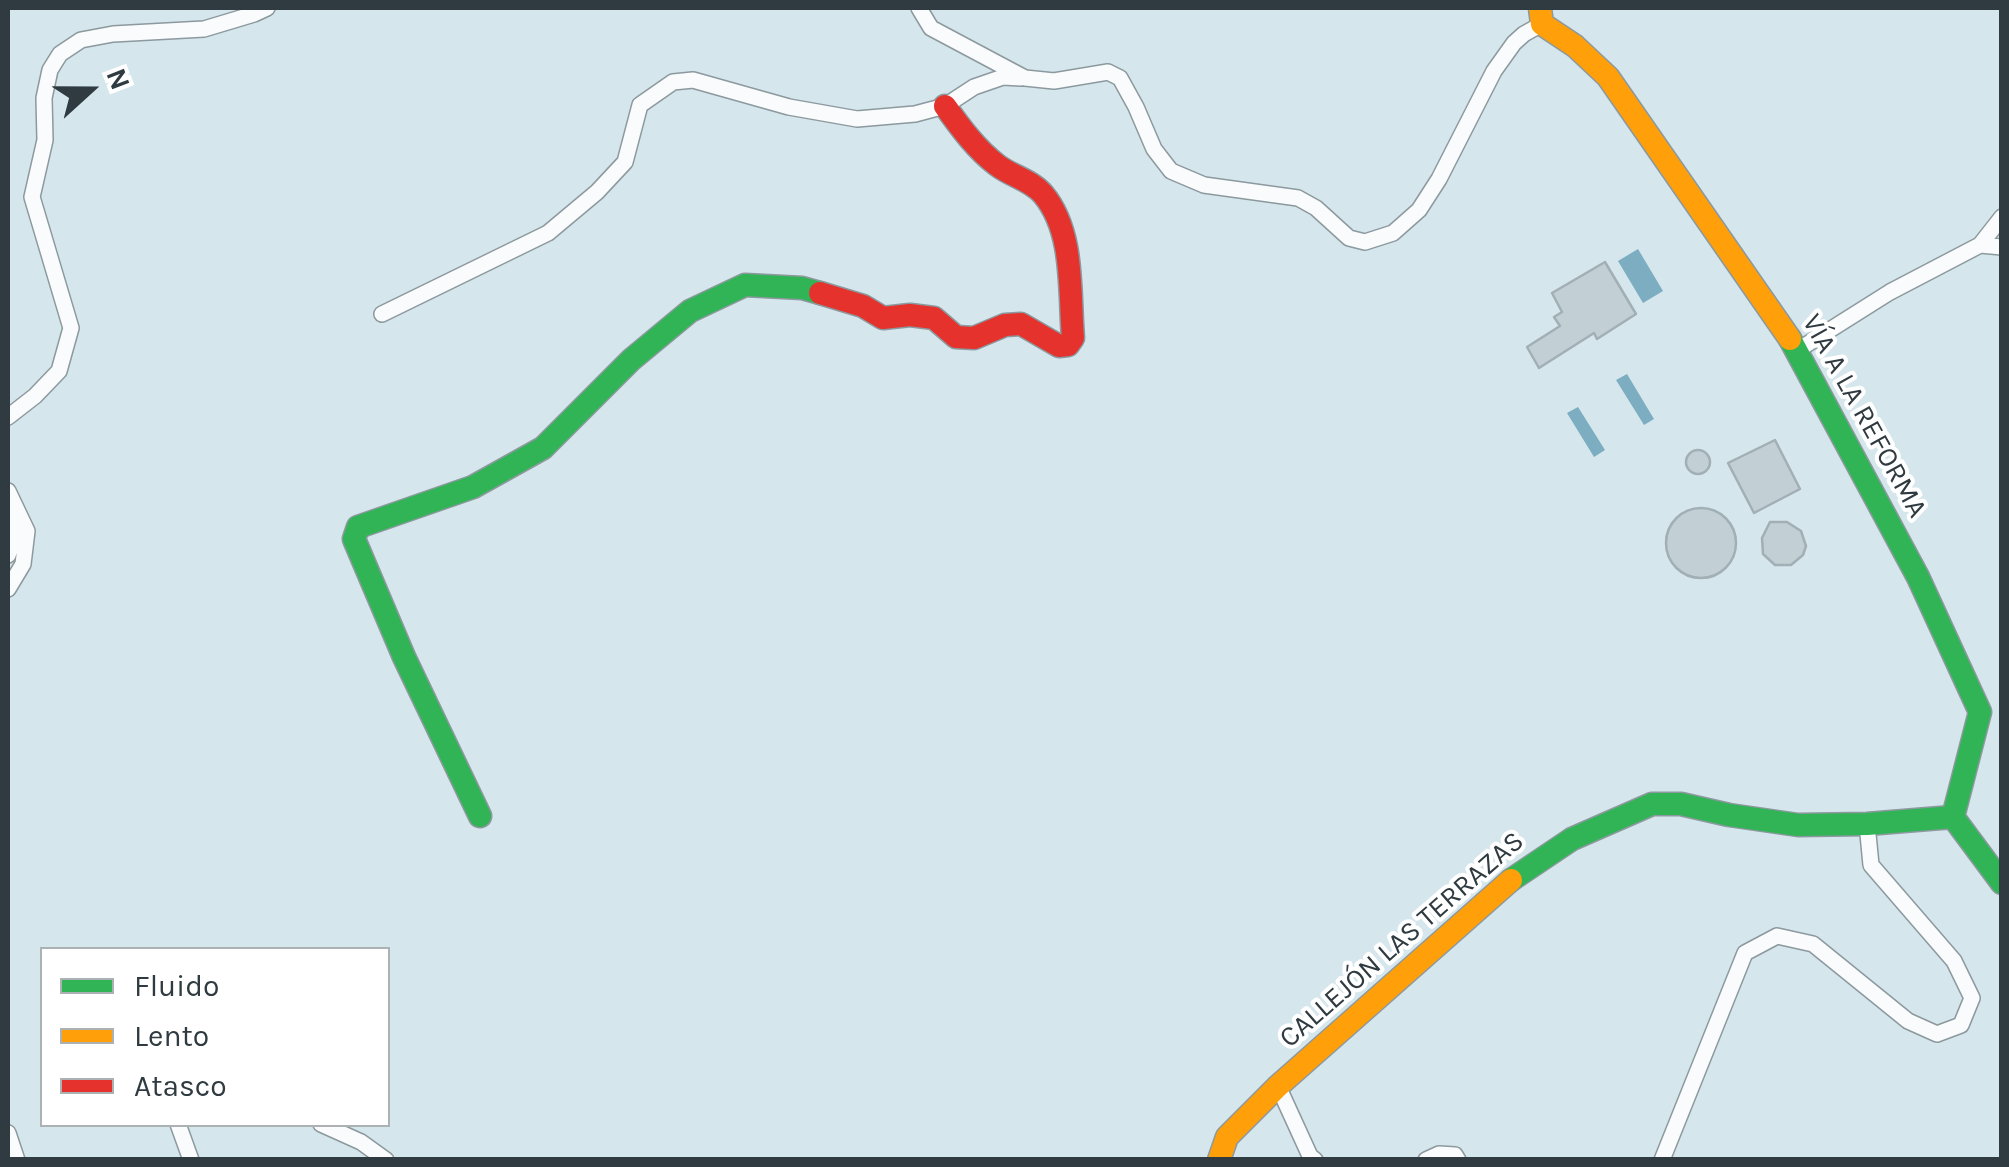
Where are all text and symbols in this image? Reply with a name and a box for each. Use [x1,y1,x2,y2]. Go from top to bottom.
north arrow [40,40,140,140]
text: N [99,64,137,94]
street label: VÍA A LA REFORMA [1794,308,1934,524]
street label: CALLEJÓN LAS TERRAZAS [1273,825,1531,1055]
legend [40,947,390,1127]
text: Fluido [134,968,219,1004]
text: Lento [134,1018,209,1054]
text: Atasco [134,1068,227,1104]

